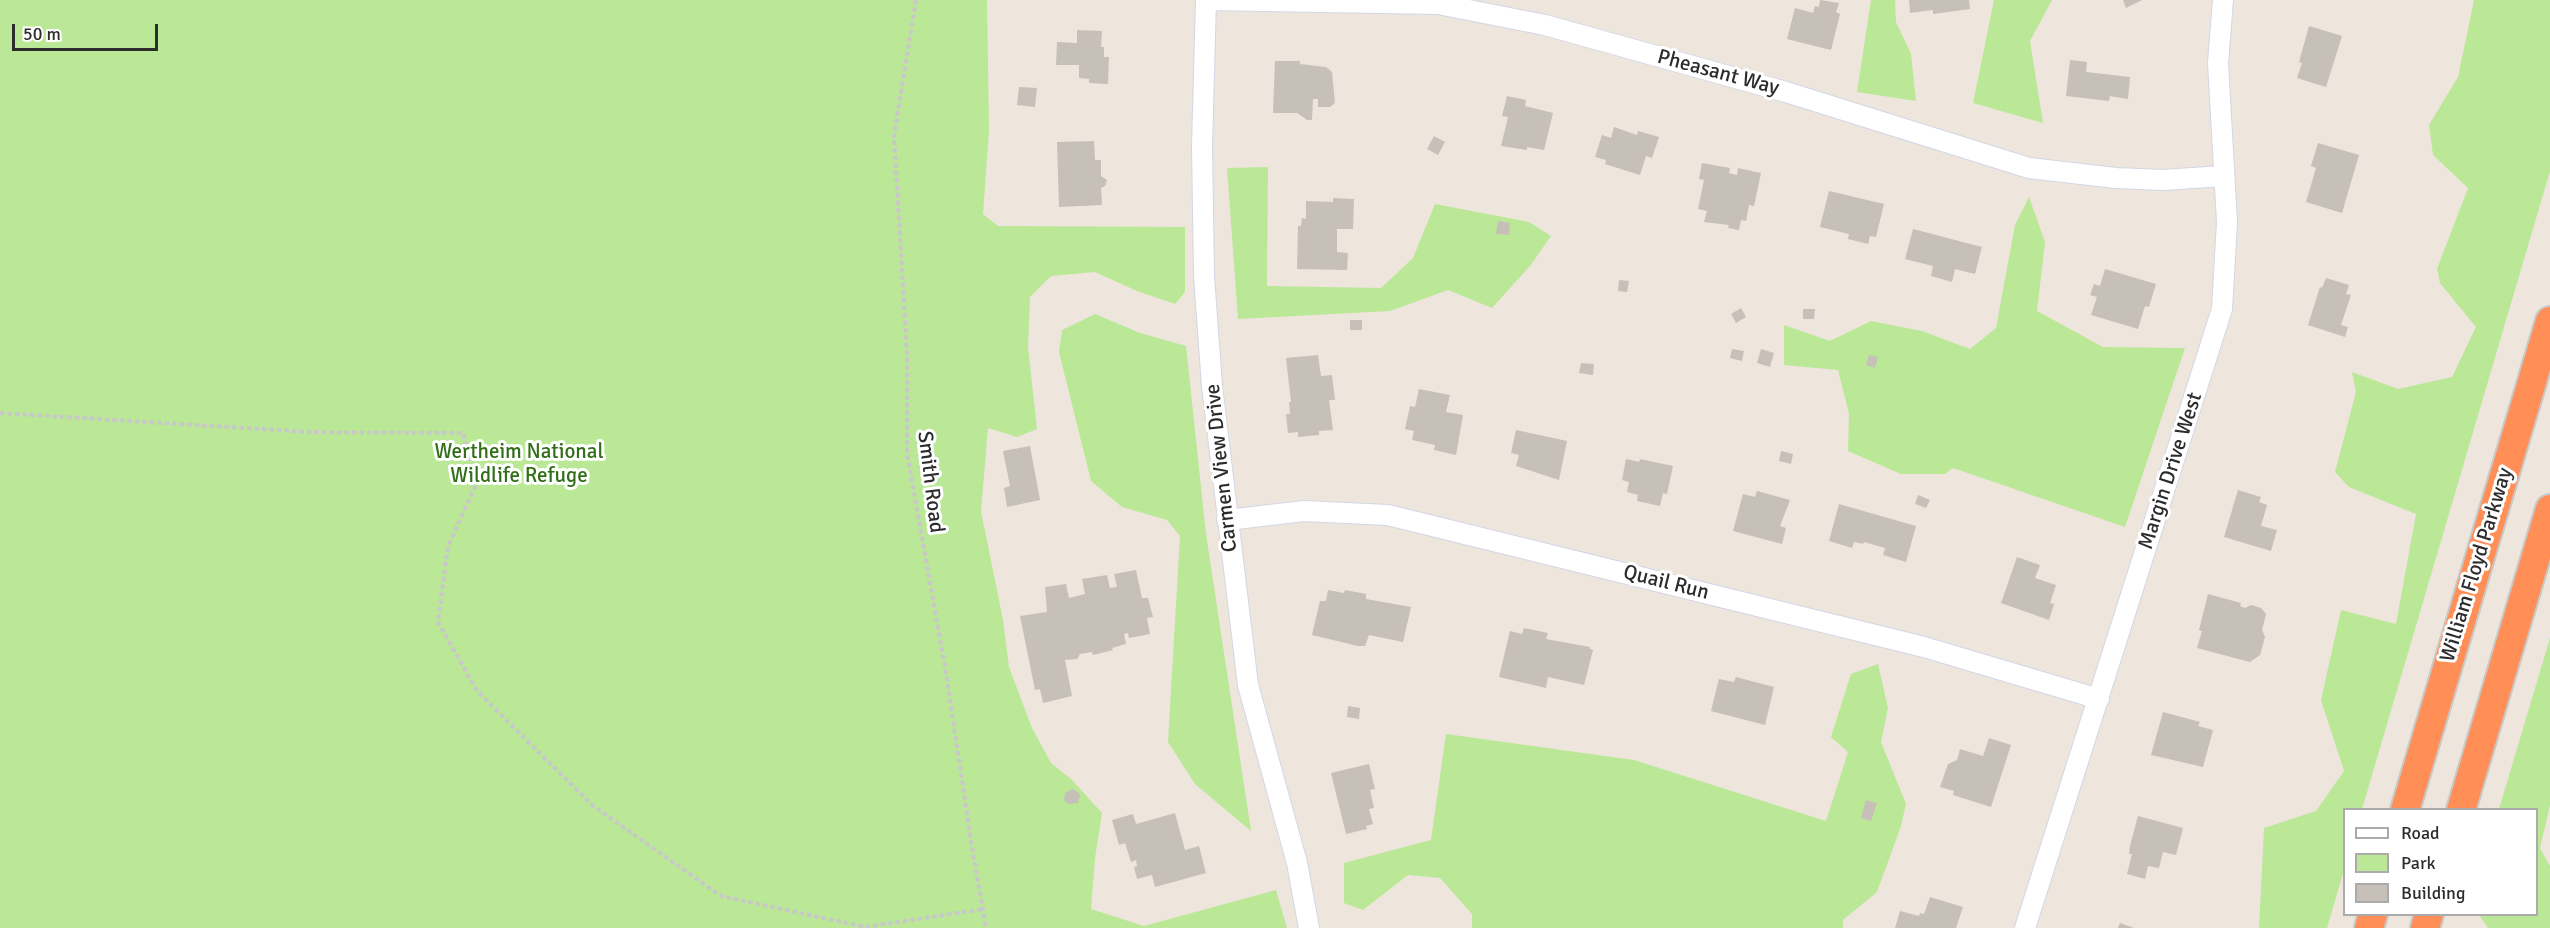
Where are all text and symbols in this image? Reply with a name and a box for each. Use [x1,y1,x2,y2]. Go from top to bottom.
scale bar [15,12,160,50]
text: 50 m [23,23,61,45]
street label: Pheasant Way [1654,45,1782,101]
street label: Carmen View Drive [1201,383,1243,553]
street label: Margin Drive West [2134,389,2208,553]
street label: Smith Road [911,430,949,534]
park label: Wertheim National Wildlife Refuge [434,439,604,489]
street label: William Floyd Parkway [2435,465,2519,665]
street label: Quail Run [1621,560,1711,606]
legend [2343,808,2538,916]
text: Road [2401,822,2440,844]
text: Park [2401,852,2436,874]
text: Building [2401,882,2465,904]

